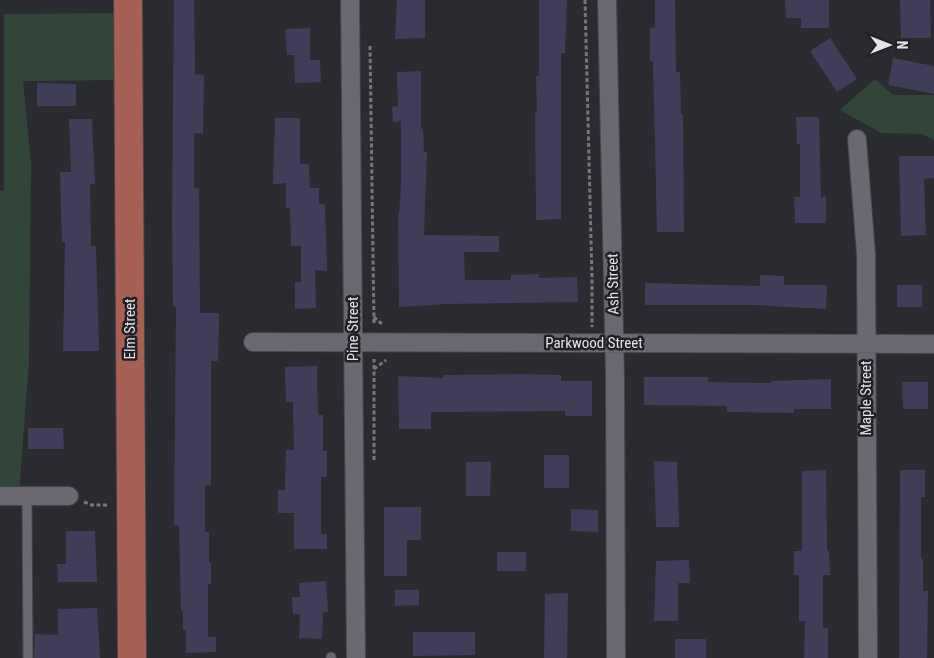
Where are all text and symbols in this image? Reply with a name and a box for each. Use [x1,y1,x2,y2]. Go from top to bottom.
north arrow [864,20,914,70]
text: N [894,41,910,49]
street label: Ash Street [603,253,623,315]
street label: Pine Street [344,297,362,361]
street label: Elm Street [121,299,139,359]
street label: Parkwood Street [545,334,643,352]
street label: Maple Street [857,361,875,435]

